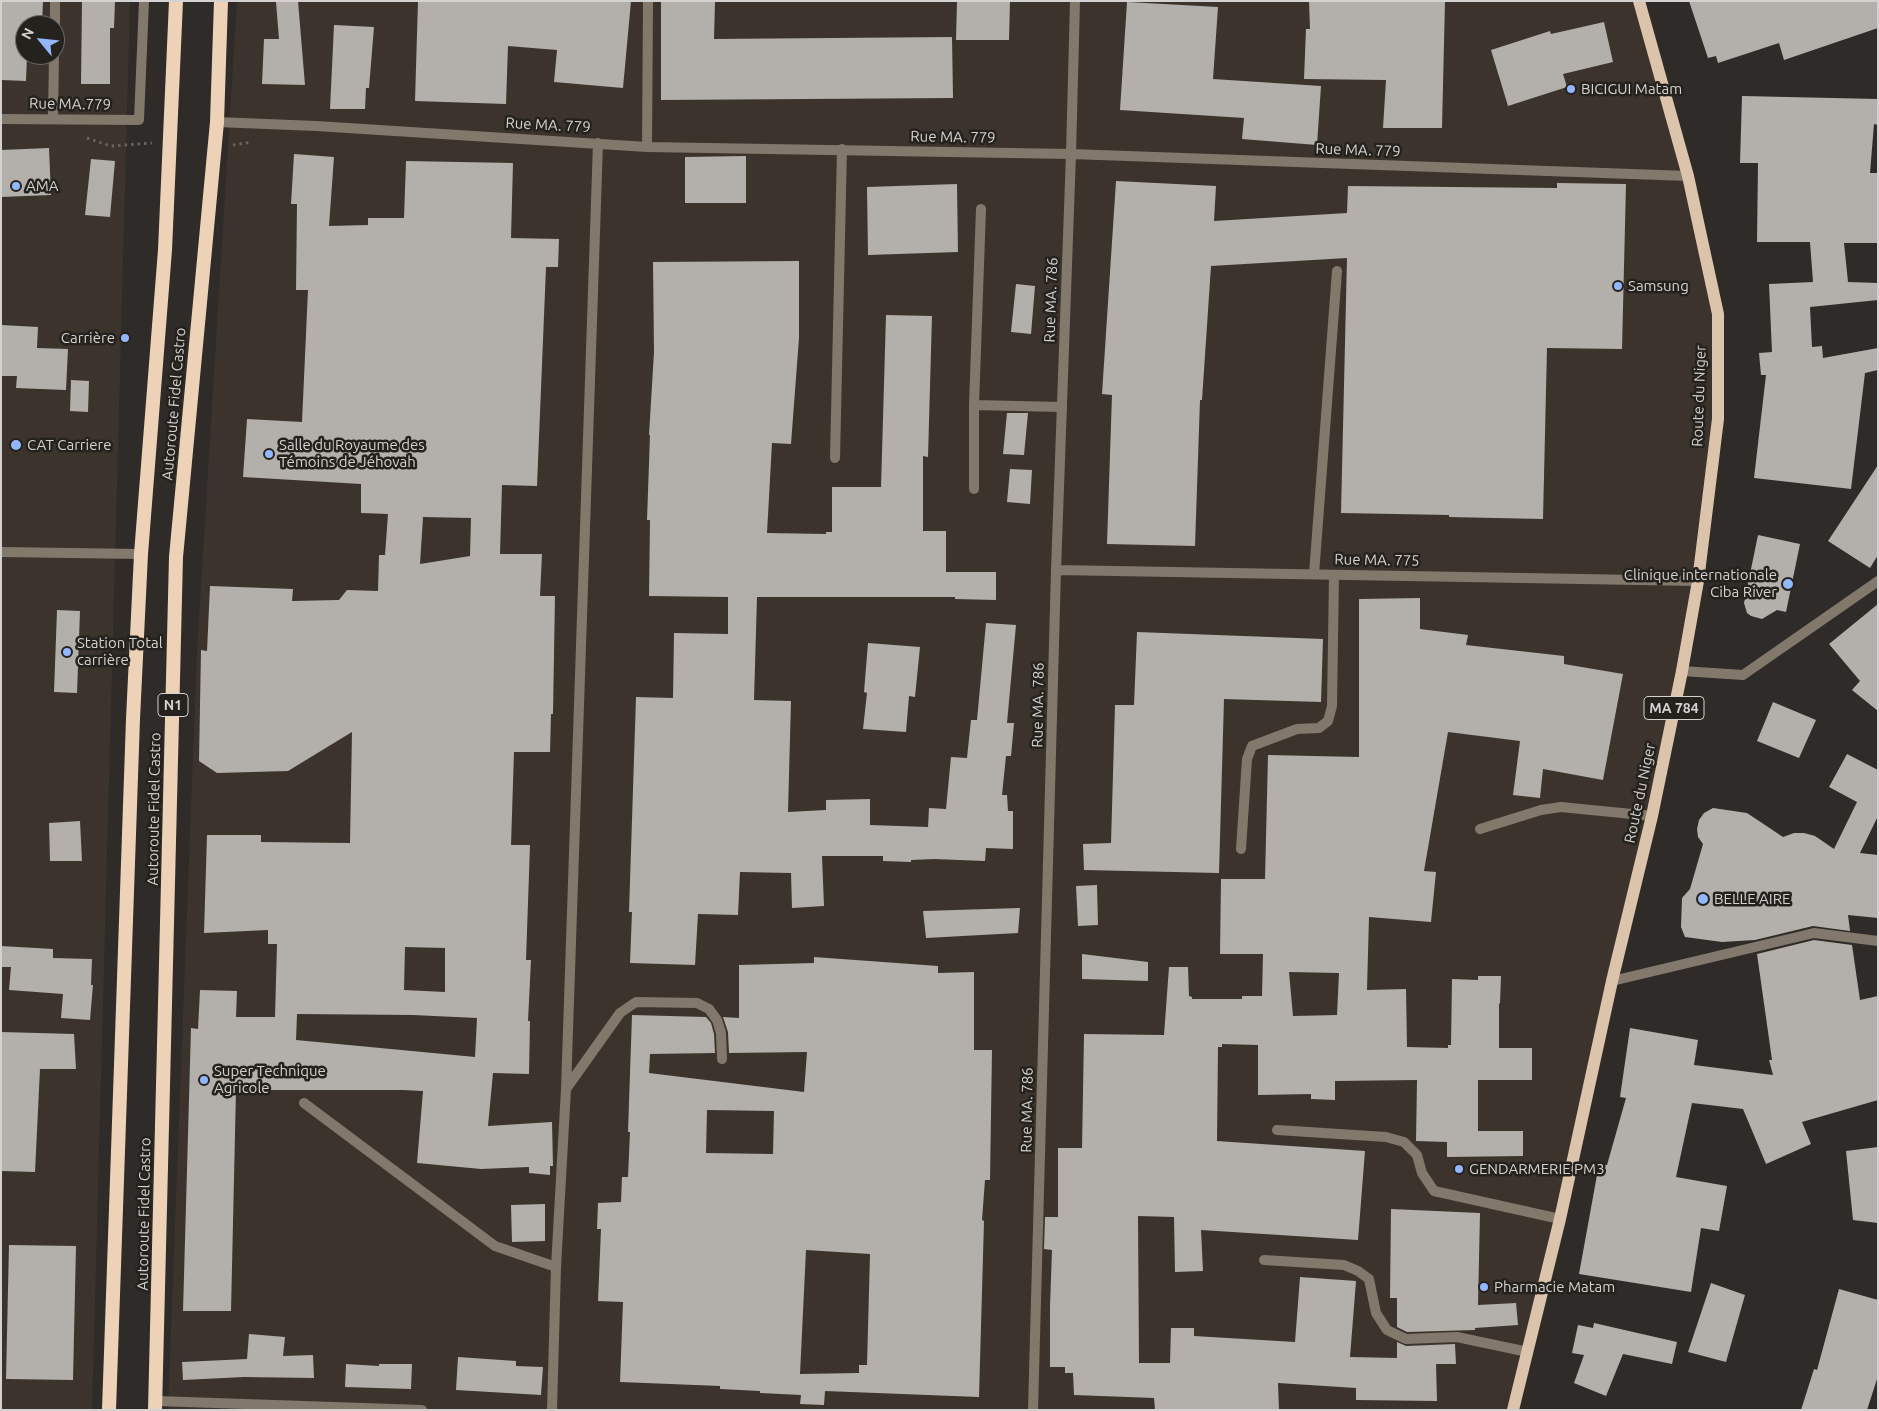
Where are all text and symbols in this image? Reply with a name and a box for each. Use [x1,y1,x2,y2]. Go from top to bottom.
north arrow [15,15,65,65]
text: N [18,25,37,42]
place label: BICIGUI Matam [1581,80,1682,98]
marker: BICIGUI Matam [1565,83,1577,95]
street label: Rue MA.779 [29,94,111,114]
street label: Rue MA. 779 [505,114,591,136]
street label: Rue MA. 779 [910,127,996,147]
street label: Rue MA. 779 [1315,140,1401,160]
place label: AMA [26,177,59,195]
marker: AMA [10,180,22,192]
street label: Rue MA. 786 [1041,257,1061,343]
place label: Samsung [1628,277,1689,295]
marker: Samsung [1612,280,1624,292]
street label: Autoroute Fidel Castro [158,327,190,481]
place label: Carrière [61,329,115,347]
marker: Carrière [119,332,131,344]
street label: Route du Niger [1688,345,1710,447]
place label: CAT Carriere [27,436,111,454]
place label: Salle du Royaume des Témoins de Jéhovah [279,436,425,471]
marker: CAT Carriere [9,438,23,452]
marker: Salle du Royaume des Témoins de Jéhovah [263,448,275,460]
street label: Rue MA. 775 [1334,550,1420,570]
place label: Clinique internationale Ciba River [1624,566,1777,601]
marker: Clinique internationale Ciba River [1781,577,1795,591]
place label: Station Total carrière [77,634,163,669]
marker: Station Total carrière [61,646,73,658]
street label: Rue MA. 786 [1028,662,1048,748]
road number: N1 [158,694,188,716]
road number: MA 784 [1644,696,1704,720]
street label: Autoroute Fidel Castro [144,732,164,886]
street label: Route du Niger [1621,741,1659,845]
place label: BELLE AIRE [1714,890,1790,908]
marker: BELLE AIRE [1696,892,1710,906]
place label: Super Technique Agricole [214,1062,326,1097]
street label: Rue MA. 786 [1017,1067,1037,1153]
marker: Super Technique Agricole [198,1074,210,1086]
street label: Autoroute Fidel Castro [134,1137,154,1291]
place label: GENDARMERIE PM3 [1469,1160,1605,1178]
marker: GENDARMERIE PM3 [1453,1163,1465,1175]
place label: Pharmacie Matam [1494,1278,1615,1296]
marker: Pharmacie Matam [1478,1281,1490,1293]

